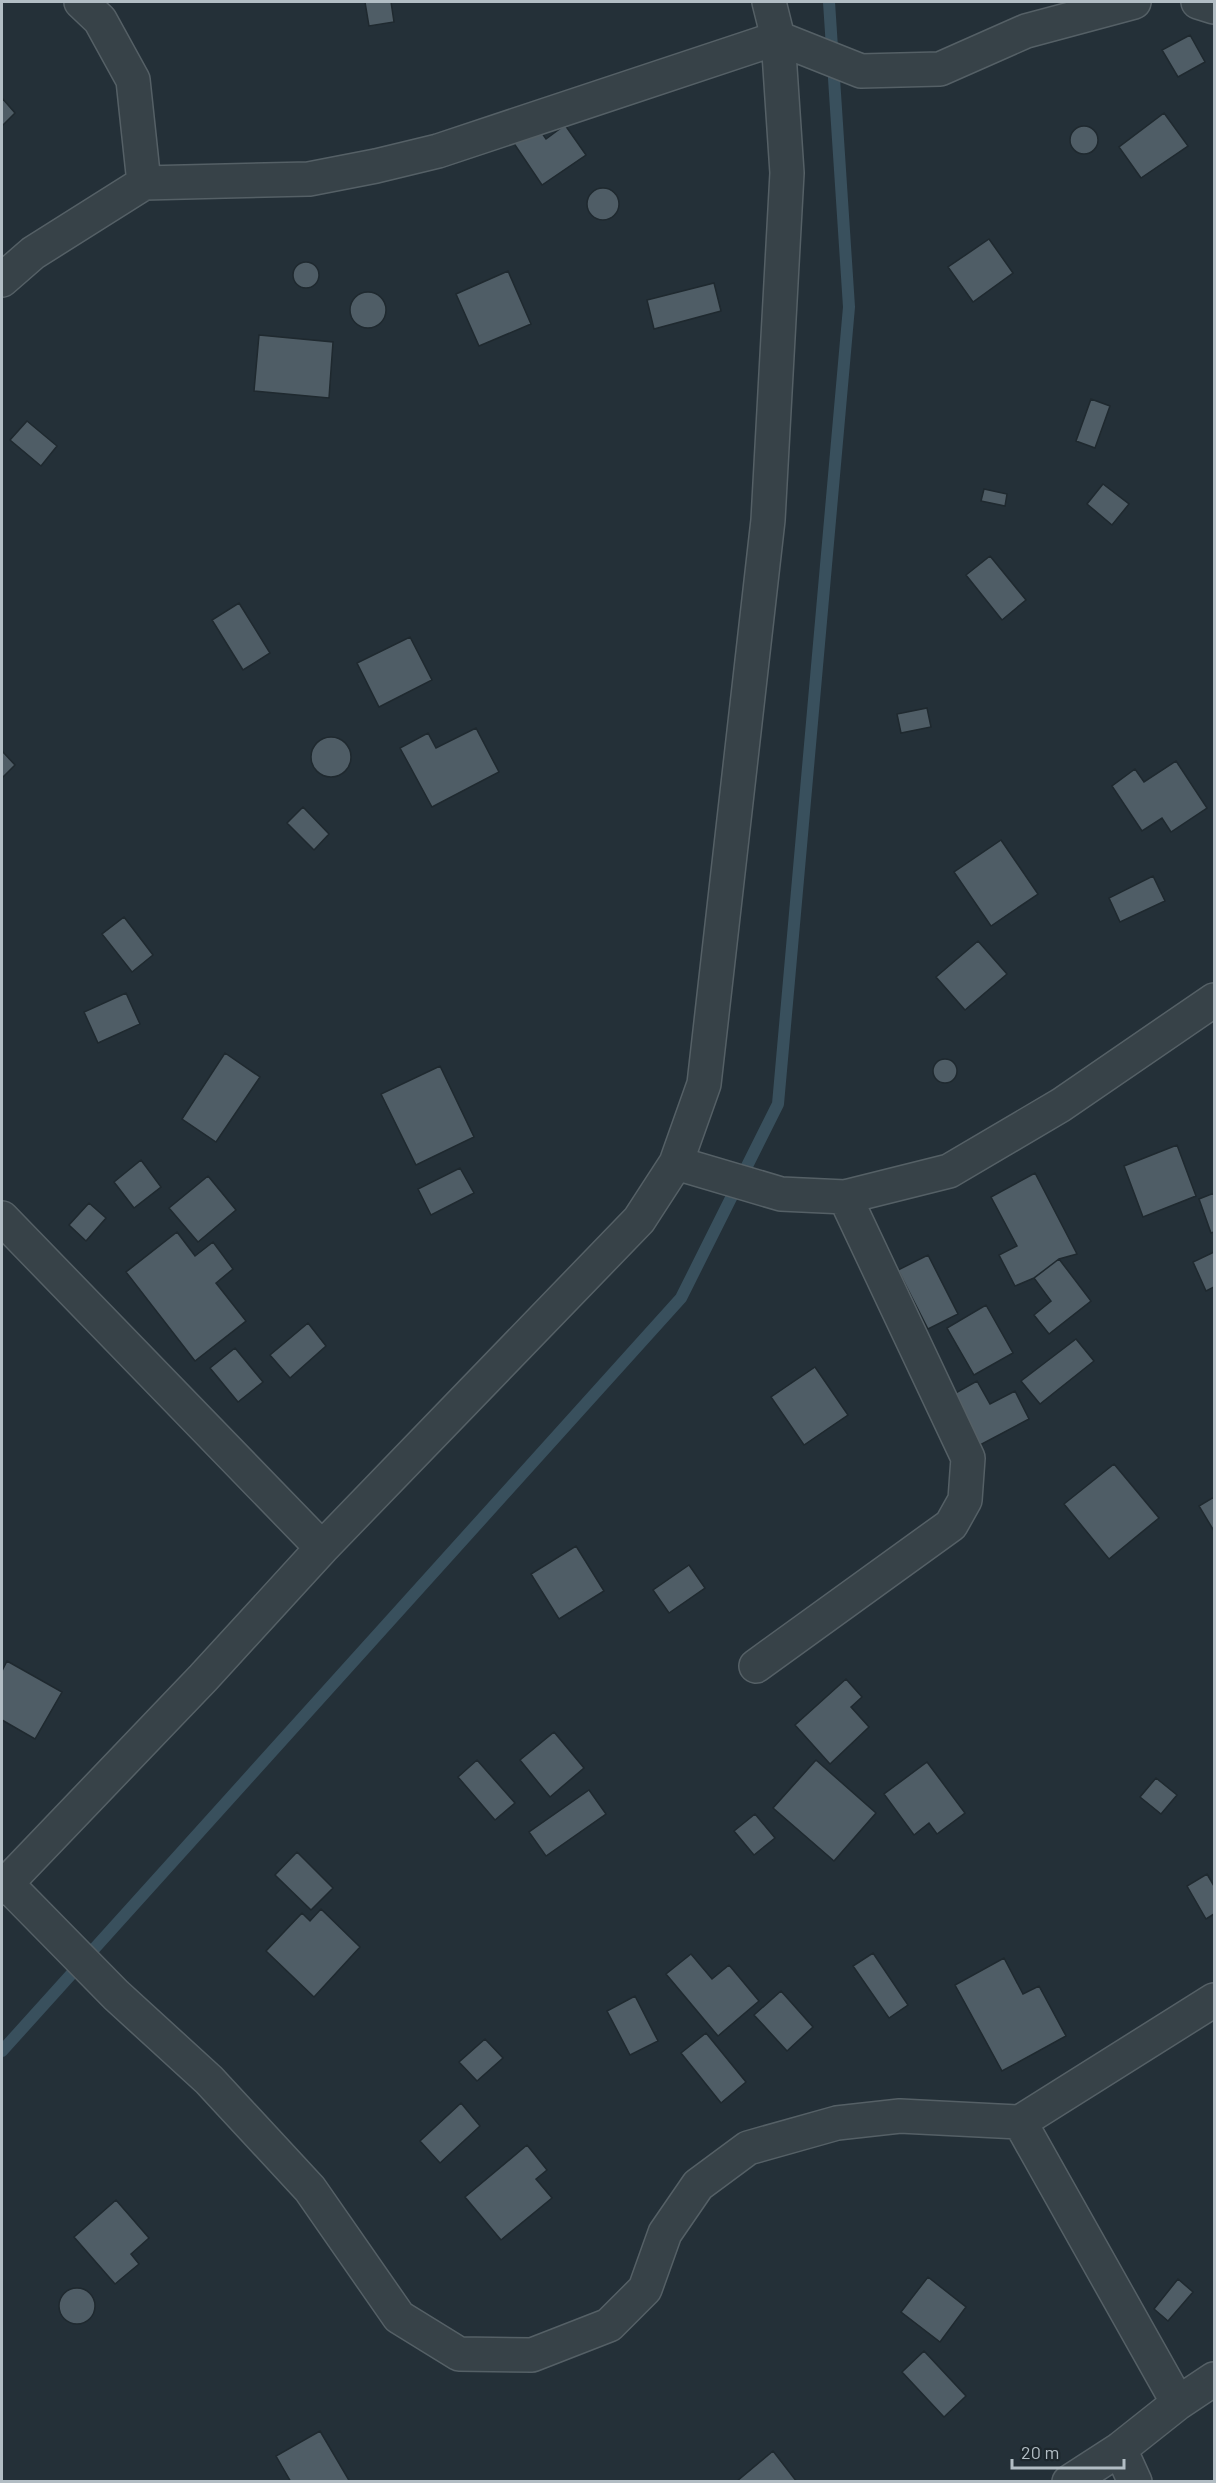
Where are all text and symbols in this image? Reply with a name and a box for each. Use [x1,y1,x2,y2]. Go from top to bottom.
scale bar [1012,2432,1124,2470]
text: 20 m [1021,2441,1059,2463]

